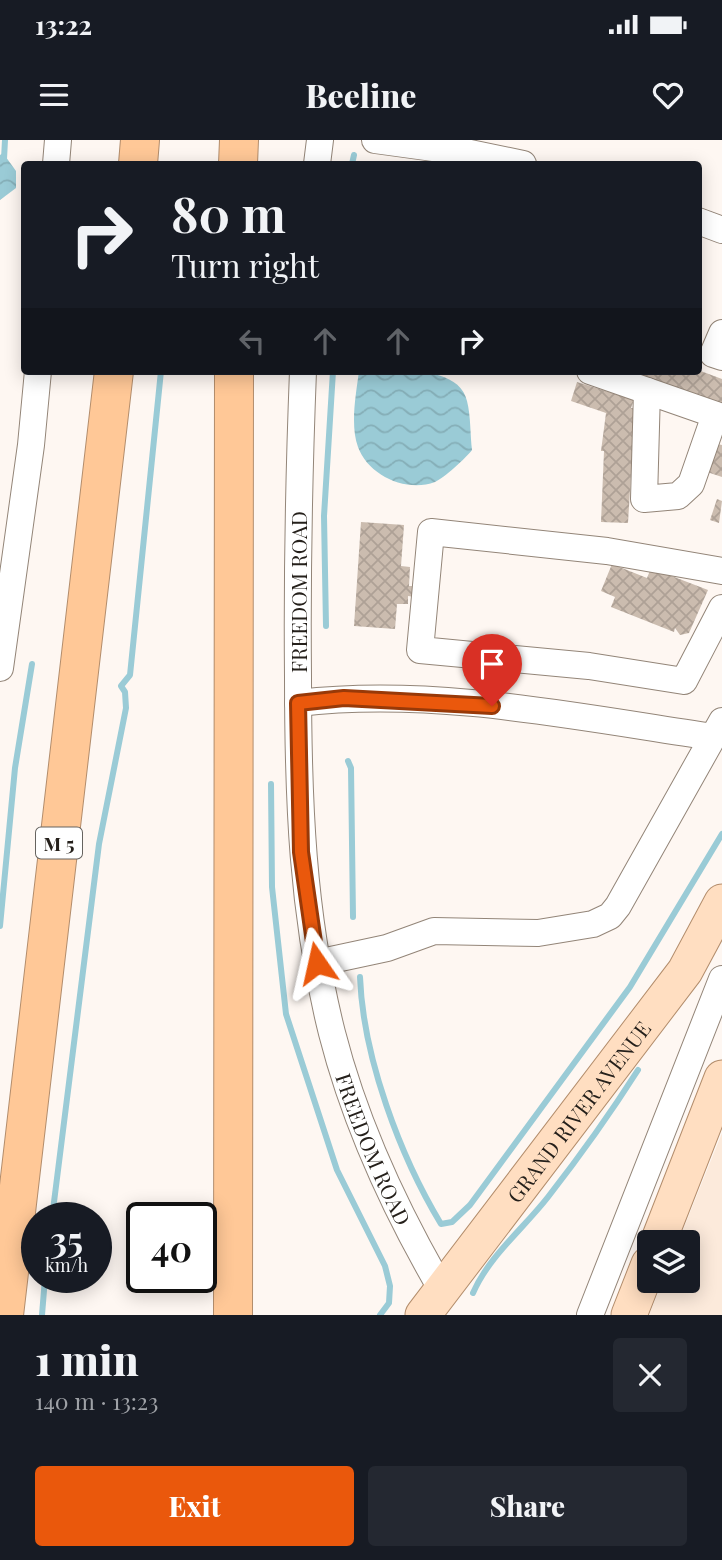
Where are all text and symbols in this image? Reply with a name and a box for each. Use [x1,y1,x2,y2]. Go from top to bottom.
text: 13:22 [35,7,92,42]
text: Beeline [306,73,416,116]
icon: menu [35,76,73,114]
icon: heart [649,76,687,114]
text: 80 m [171,180,286,245]
icon: right [56,189,147,280]
text: Turn right [171,243,319,286]
icon: left [233,322,271,360]
icon: ahead [306,322,344,360]
icon: ahead [379,322,417,360]
icon: right [452,322,490,360]
street label: FREEDOM ROAD [284,511,312,673]
pin [462,634,522,706]
icon: arrive [473,645,511,683]
road number: M 5 [36,828,82,858]
position arrow [280,926,354,1000]
street label: GRAND RIVER AVENUE [500,1015,656,1208]
street label: FREEDOM ROAD [330,1069,418,1230]
speed limit sign: 40 [126,1202,217,1293]
text: 35 [50,1215,83,1262]
map controls [637,1230,700,1293]
button: layers [637,1230,700,1293]
text: km/h [45,1253,88,1277]
text: 1 min [35,1331,139,1387]
button: close [613,1338,687,1412]
text: 140 m · 13:23 [35,1385,158,1416]
button: Exit [35,1466,354,1546]
button: Share [368,1466,687,1546]

